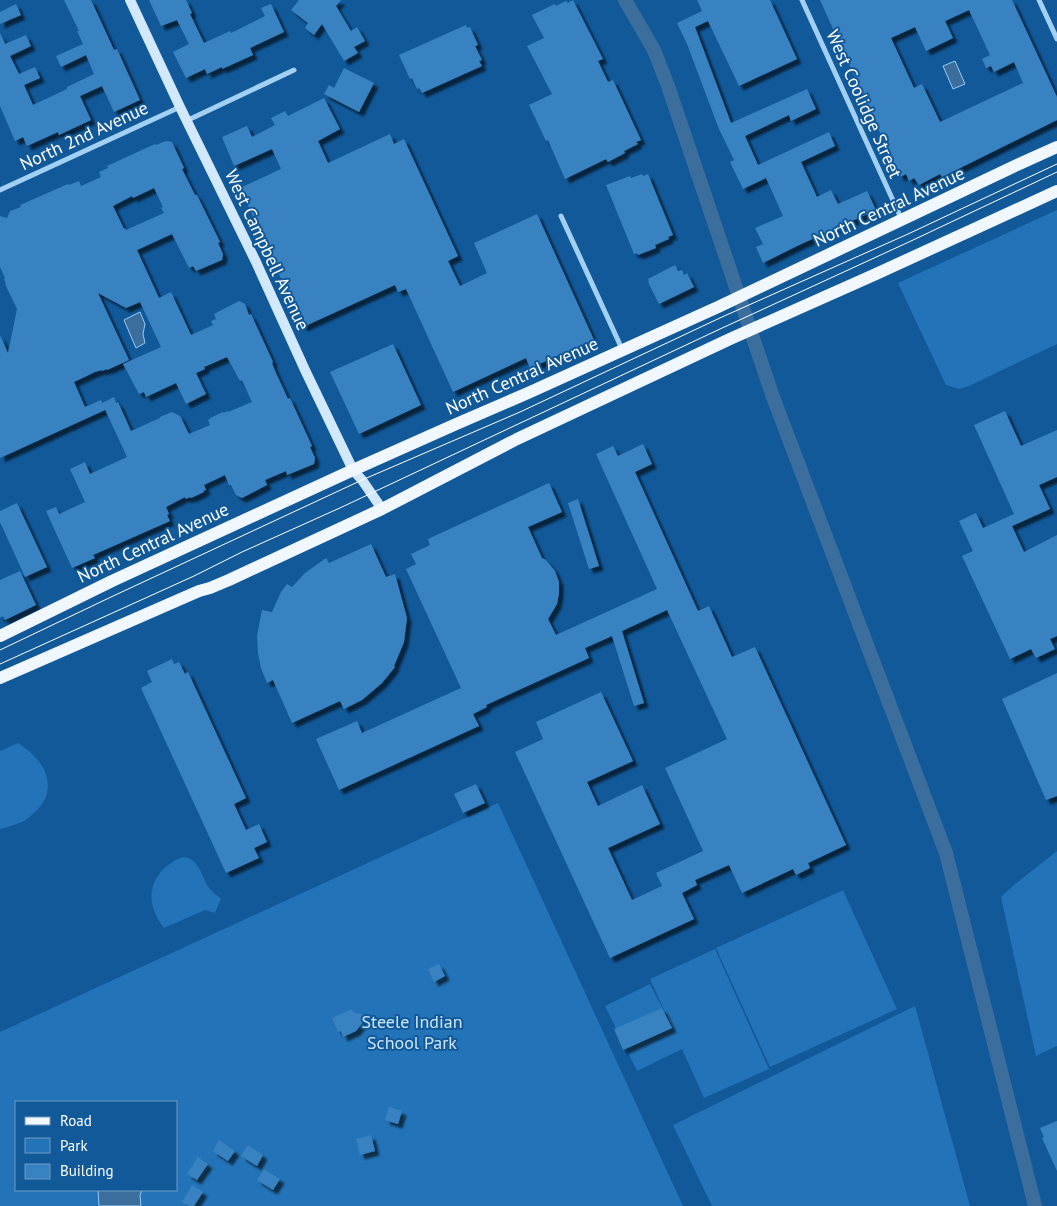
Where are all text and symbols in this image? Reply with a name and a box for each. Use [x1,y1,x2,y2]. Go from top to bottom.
street label: West Coolidge Street [821,26,908,182]
street label: North 2nd Avenue [16,96,152,175]
street label: North Central Avenue [809,161,968,252]
street label: West Campbell Avenue [220,166,315,334]
street label: North Central Avenue [442,332,602,420]
street label: North Central Avenue [73,497,232,588]
park label: Steele Indian School Park [361,1010,463,1054]
legend [15,1101,178,1191]
text: Road [60,1111,92,1130]
text: Park [60,1136,88,1155]
text: Building [60,1161,114,1180]

